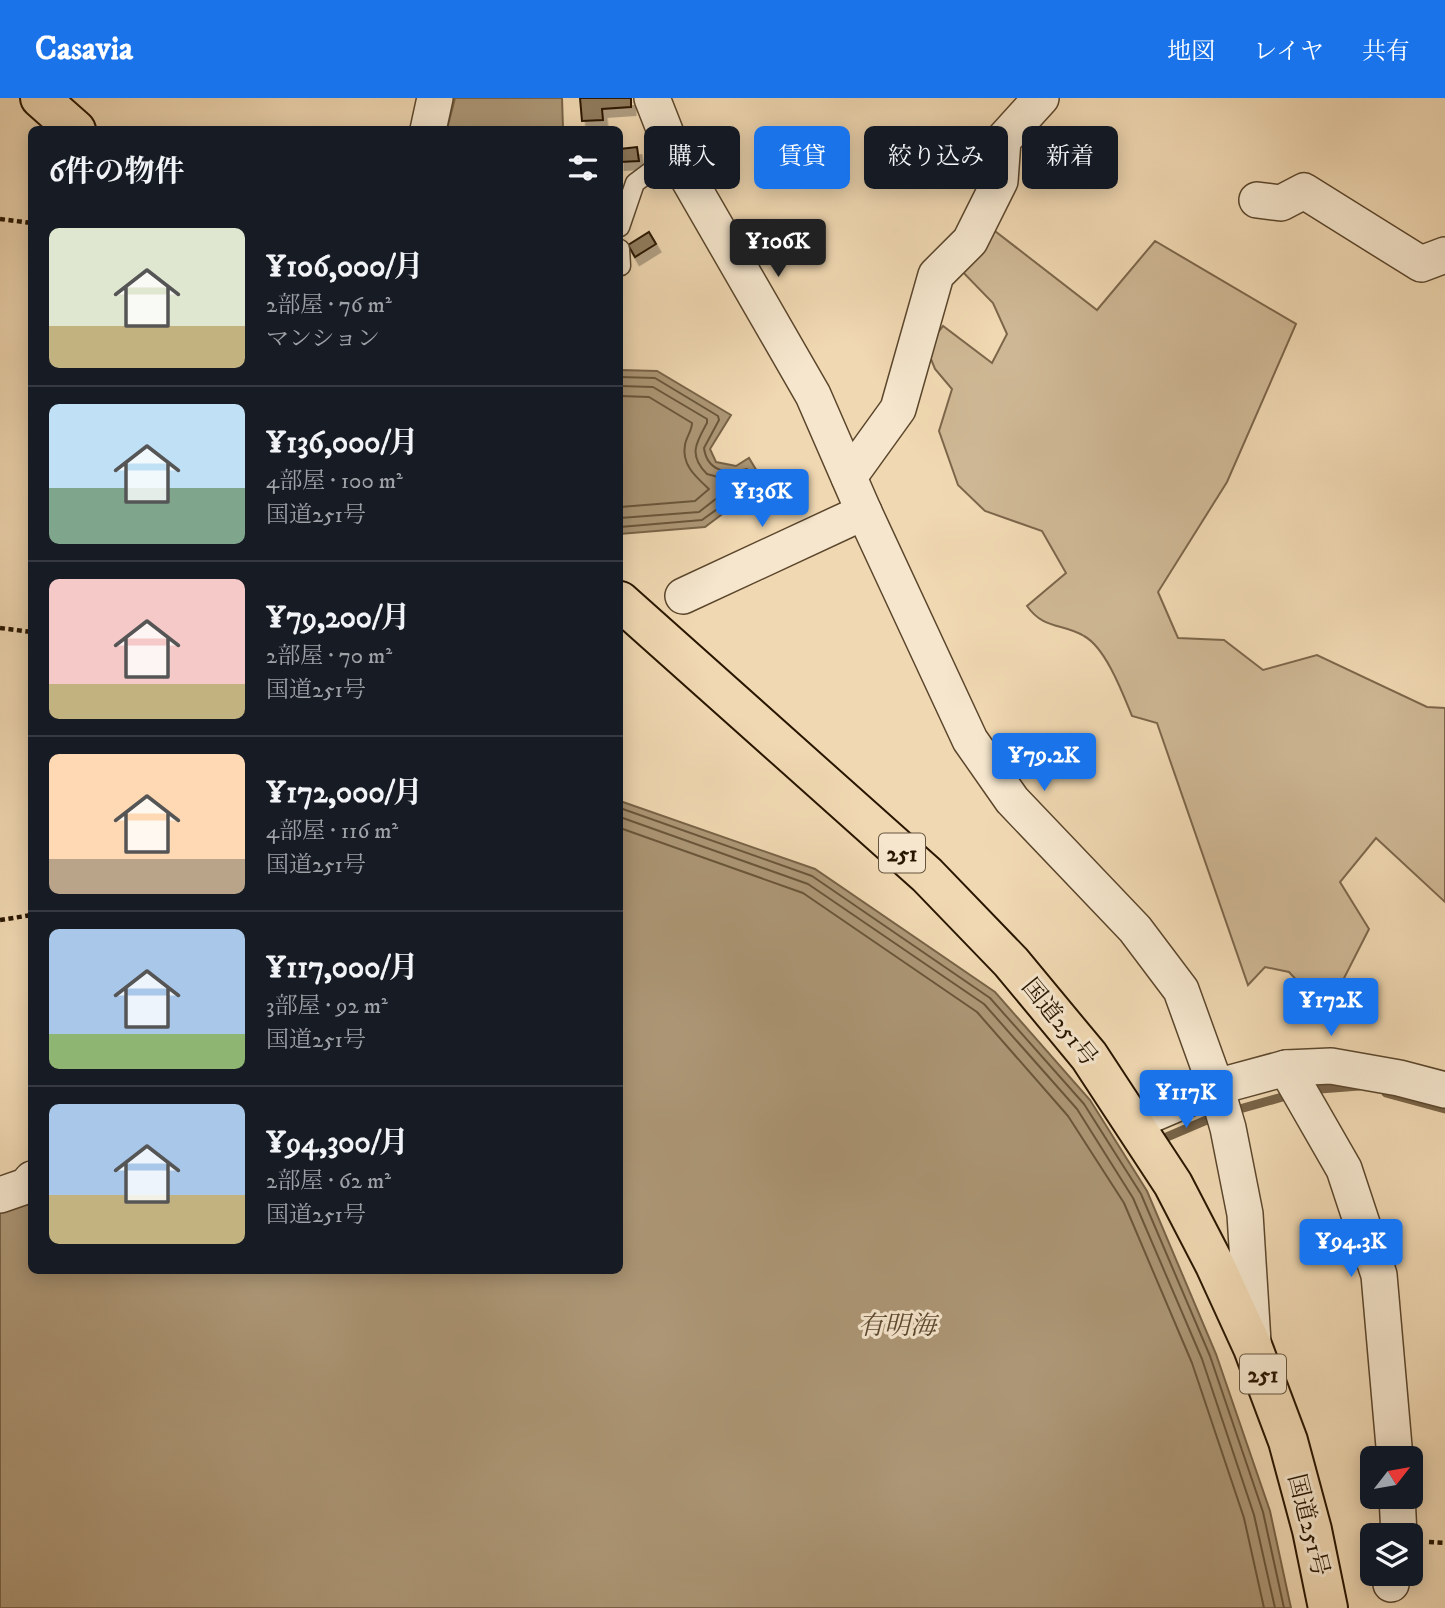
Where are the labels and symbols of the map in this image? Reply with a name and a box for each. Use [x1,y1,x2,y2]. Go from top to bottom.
pin: ¥106K [729,220,827,279]
pin: ¥136K [713,470,811,529]
pin: ¥79.2K [987,734,1101,793]
road number: 251 [879,834,925,873]
street label: 国道251号 [1015,973,1104,1073]
pin: ¥172K [1282,978,1380,1038]
pin: ¥117K [1137,1070,1235,1130]
pin: ¥94.3K [1294,1220,1408,1279]
water label: 有明海 [858,1310,940,1343]
road number: 251 [1240,1354,1286,1394]
north arrow [1360,1446,1423,1508]
street label: 国道251号 [1281,1471,1335,1580]

